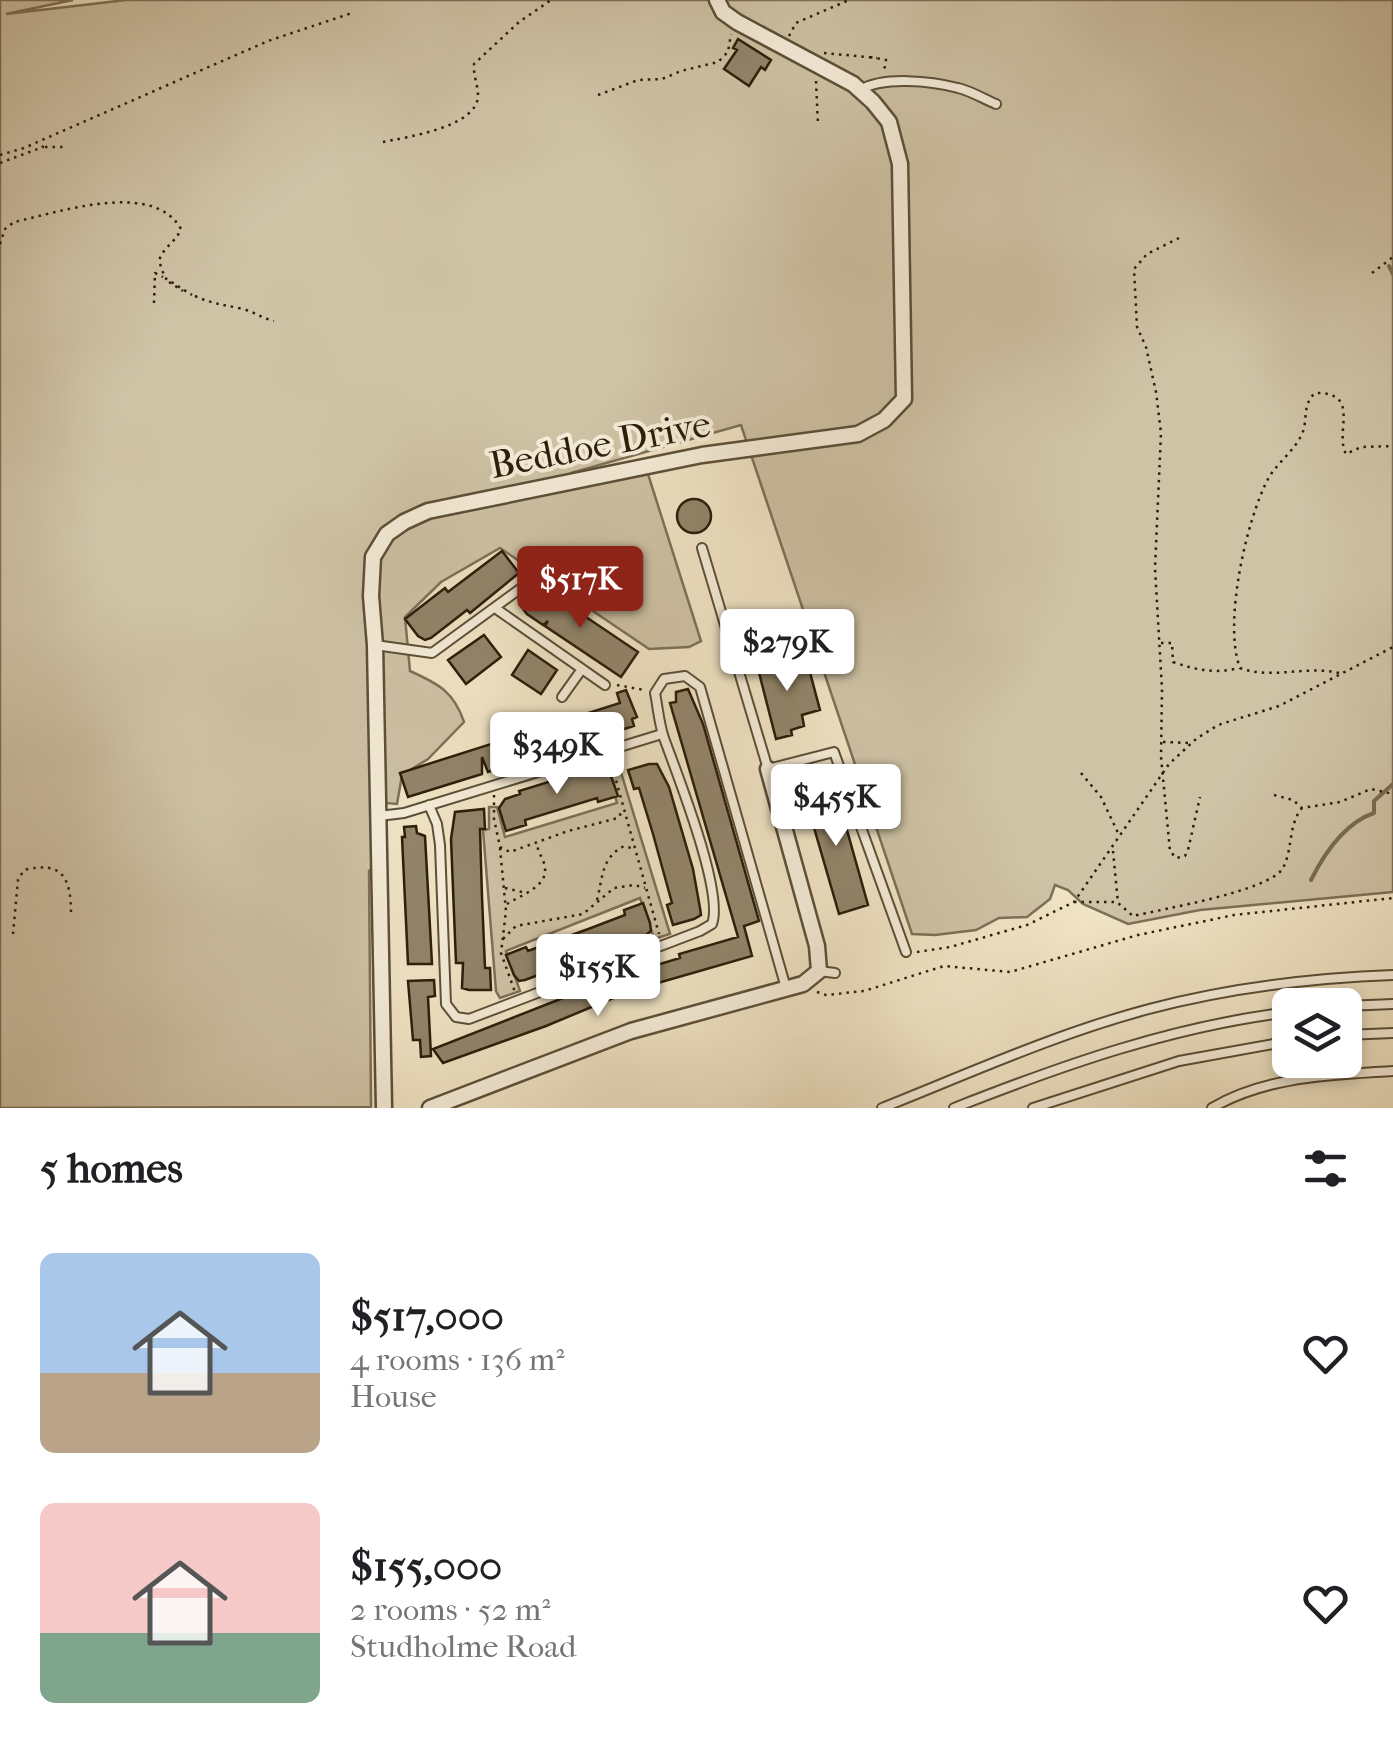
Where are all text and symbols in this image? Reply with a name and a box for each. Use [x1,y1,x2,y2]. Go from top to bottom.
street label: Beddoe Drive [486,401,714,488]
pin: $517K [510,546,650,631]
text: $517K [539,560,621,597]
pin: $279K [717,609,857,694]
text: $279K [742,623,832,660]
pin: $349K [487,712,627,797]
text: $349K [512,726,602,763]
pin: $455K [766,764,906,849]
text: $455K [793,778,879,815]
pin: $155K [528,934,668,1019]
text: $155K [558,948,638,985]
map controls [1272,988,1362,1078]
button: layers [1272,988,1362,1078]
icon: filters [1298,1141,1353,1196]
text: 5 homes [40,1144,183,1193]
text: $517,000 [350,1292,504,1341]
icon: home [120,1293,240,1413]
icon: heart [1298,1326,1353,1381]
text: 4 rooms · 136 m² [350,1341,564,1378]
text: House [350,1378,437,1415]
text: $155,000 [350,1542,502,1591]
icon: home [120,1543,240,1663]
icon: heart [1298,1576,1353,1631]
text: 2 rooms · 52 m² [350,1591,550,1628]
text: Studholme Road [350,1628,576,1665]

